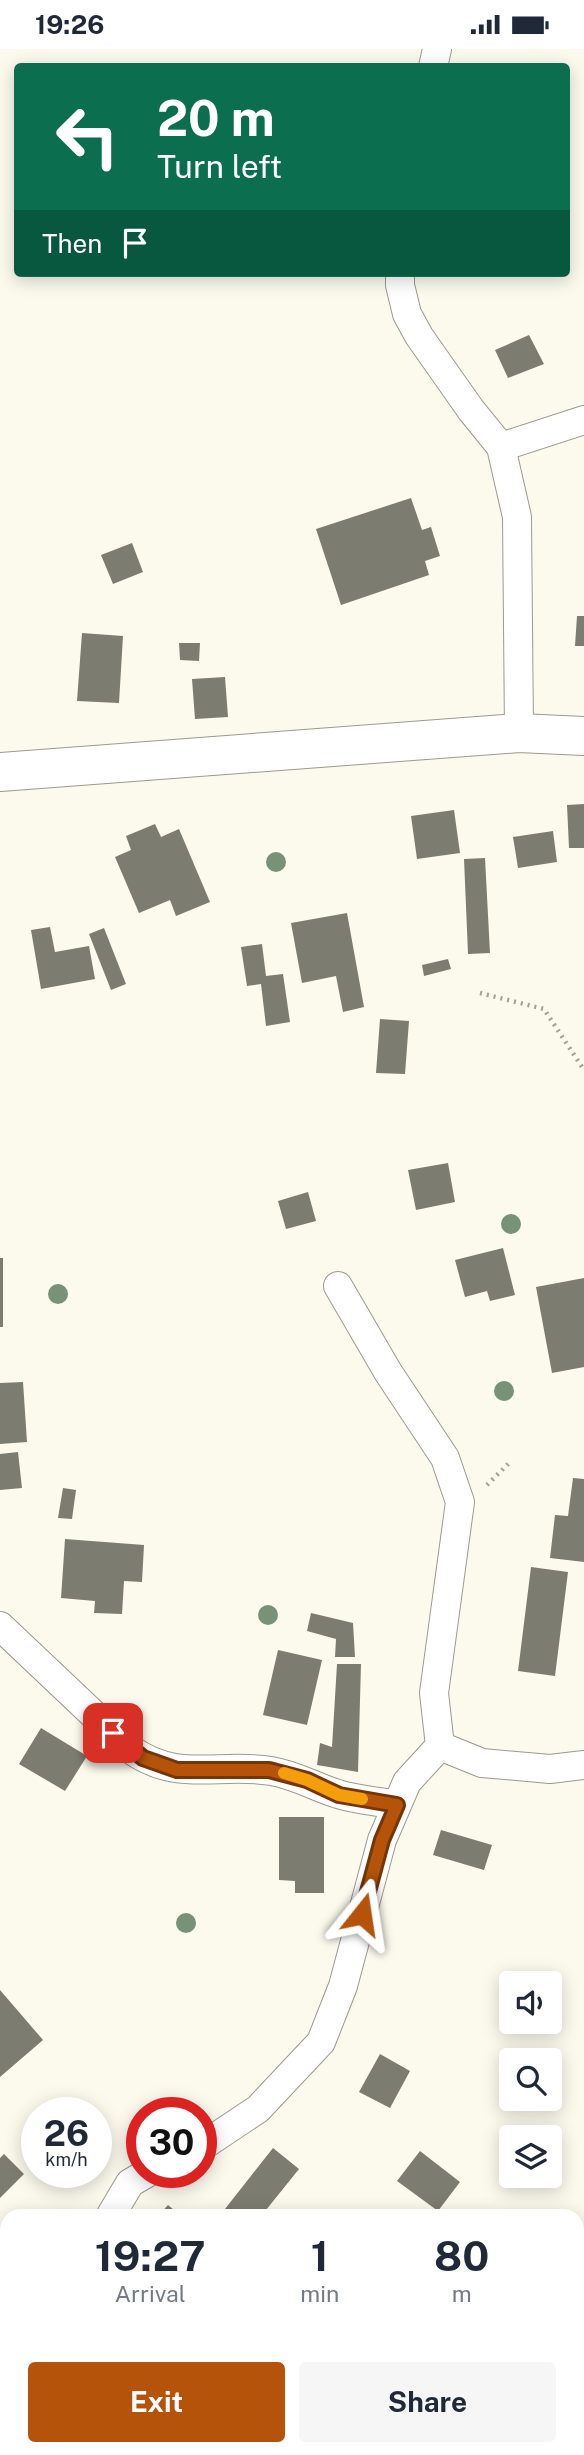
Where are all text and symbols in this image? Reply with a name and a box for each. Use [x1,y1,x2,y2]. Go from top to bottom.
text: 19:26 [35,9,104,40]
text: 20 m [157,89,275,147]
icon: left [42,91,133,182]
text: Turn left [157,148,282,185]
icon: arrive [116,224,154,262]
text: Then [42,228,102,259]
pin [83,1703,143,1763]
icon: arrive [94,1714,132,1752]
position arrow [325,1877,399,1951]
map controls [499,1971,562,2188]
button: sound [499,1971,562,2034]
button: search [499,2048,562,2111]
speed limit sign: 30 [126,2097,217,2188]
text: 26 [44,2113,89,2154]
button: layers [499,2125,562,2188]
text: km/h [45,2149,88,2170]
text: 19:27 [95,2231,206,2280]
text: 1 [311,2231,329,2280]
text: 80 [434,2231,489,2280]
text: Arrival [115,2280,186,2307]
text: min [300,2280,339,2307]
text: m [452,2280,472,2307]
button: Exit [28,2362,285,2442]
button: Share [299,2362,556,2442]

